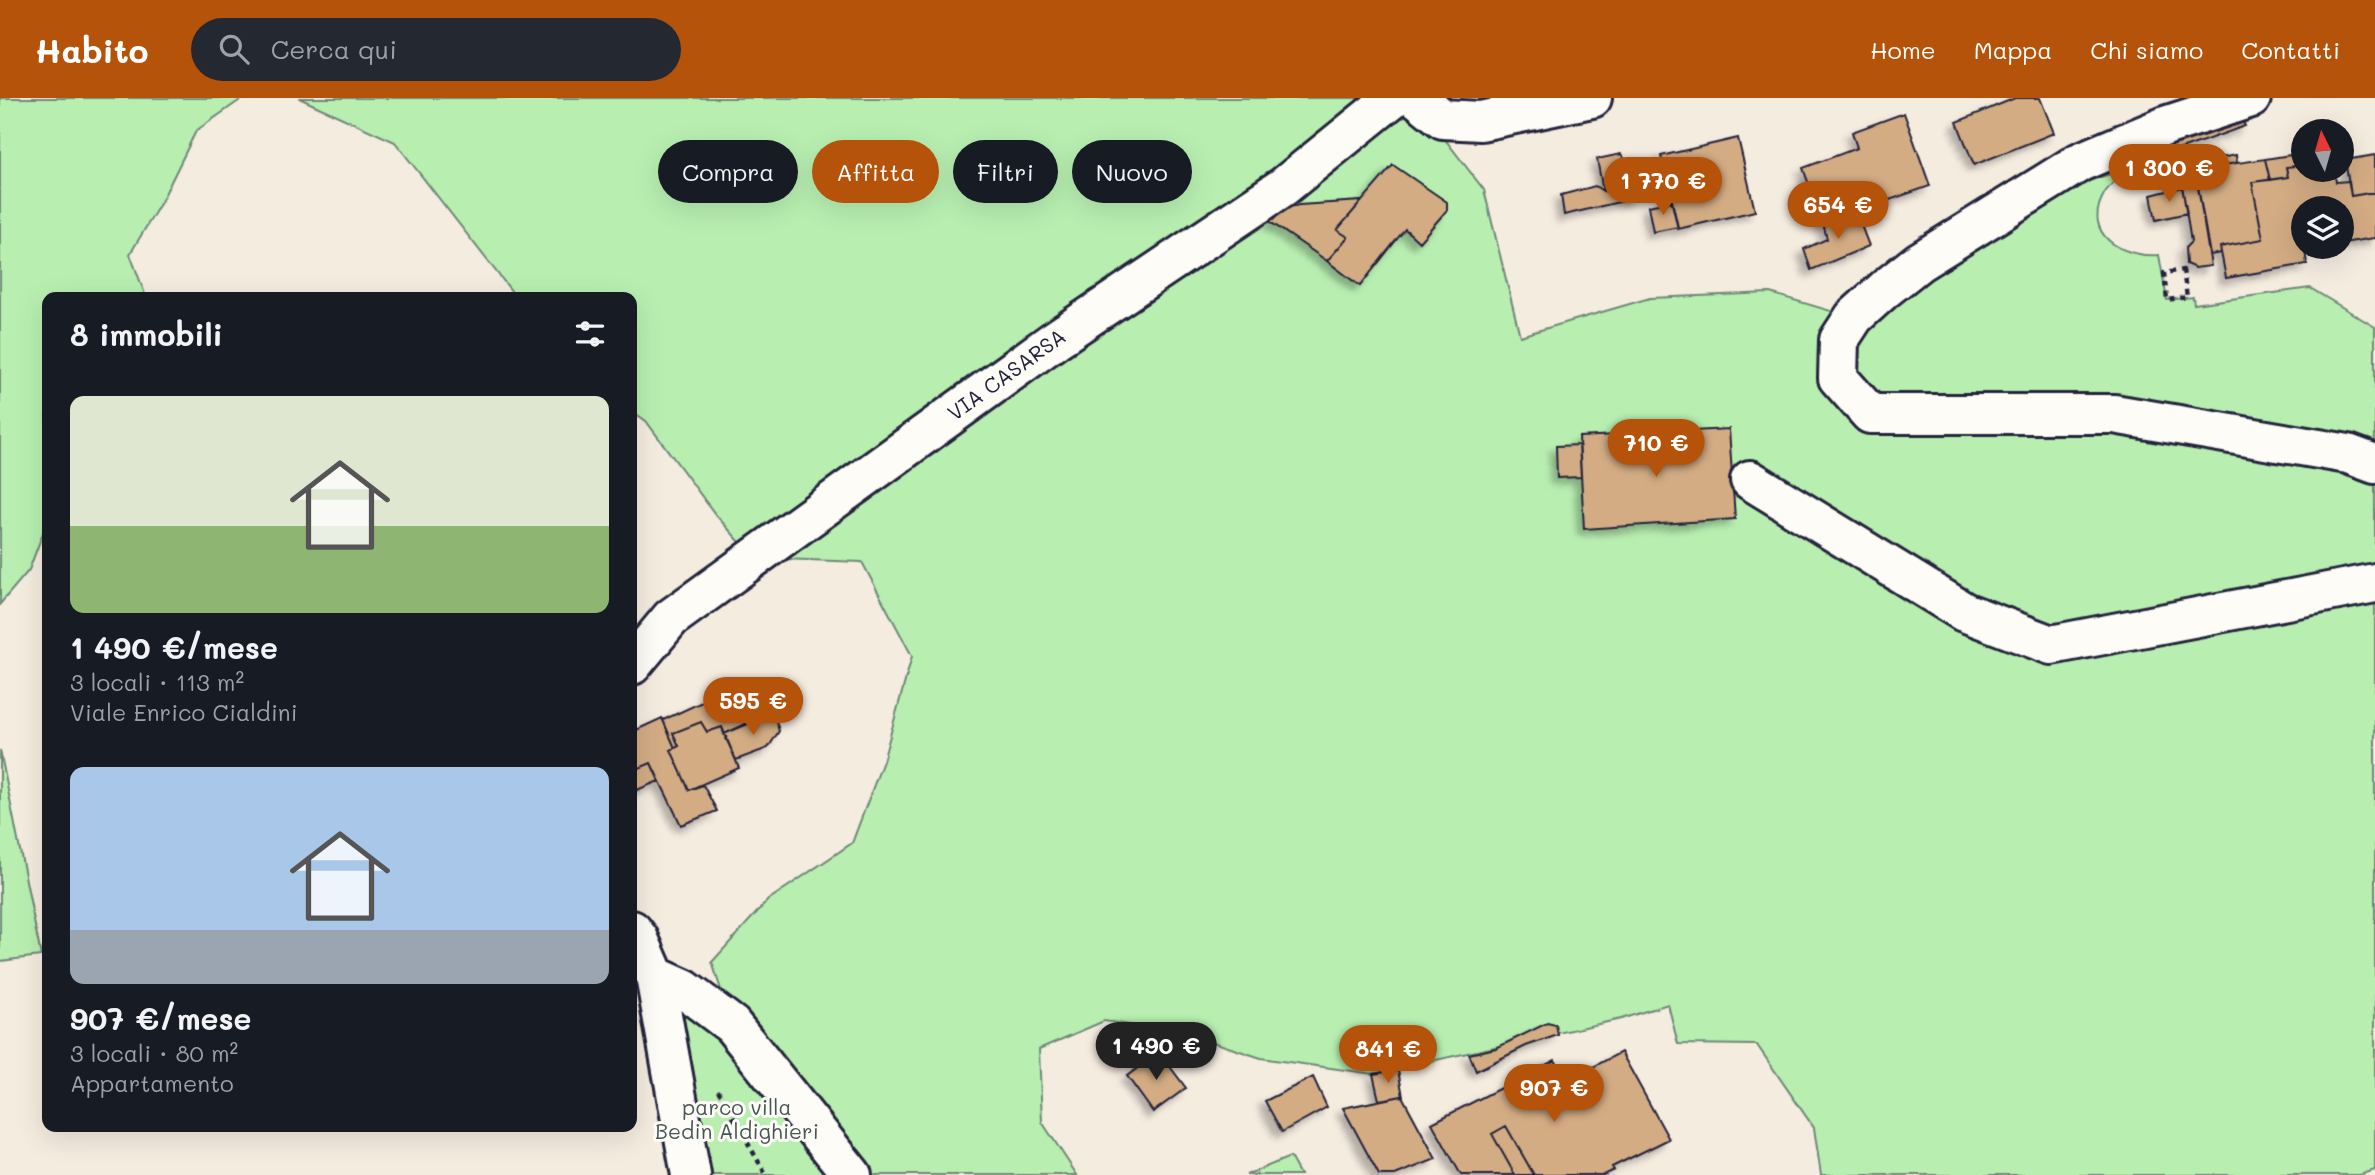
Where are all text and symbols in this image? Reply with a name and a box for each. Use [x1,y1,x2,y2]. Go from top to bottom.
search box [191,18,681,81]
text: Habito [35,28,149,71]
icon: search [215,30,253,68]
text: Cerca qui [271,32,397,66]
text: Home [1870,34,1936,65]
text: Mappa [1974,34,2052,65]
text: Chi siamo [2090,34,2203,65]
text: Contatti [2241,34,2340,65]
north arrow [2291,119,2354,182]
map controls [2291,119,2354,259]
chip: Compra [658,140,798,203]
chip: Affitta [812,140,939,203]
chip: Filtri [953,140,1058,203]
chip: Nuovo [1072,140,1192,203]
pin: 1 300 € [2104,144,2234,204]
text: 1 300 € [2125,152,2213,182]
pin: 1 770 € [1598,158,1728,217]
text: 1 770 € [1620,165,1706,195]
pin: 654 € [1789,181,1887,241]
text: 654 € [1804,189,1872,219]
button: layers [2291,196,2354,259]
text: 8 immobili [70,314,223,354]
icon: filters [571,315,609,353]
street label: VIA CASARSA [942,322,1071,426]
pin: 710 € [1607,420,1705,479]
text: 710 € [1624,427,1688,457]
icon: home [277,442,403,568]
text: 1 490 €/mese [70,627,278,667]
text: 3 locali · 113 m² [70,667,244,697]
pin: 595 € [704,678,802,737]
text: 595 € [719,685,787,715]
text: Viale Enrico Cialdini [70,697,298,727]
icon: home [277,813,403,939]
text: 907 €/mese [70,998,251,1038]
pin: 1 490 € [1091,1023,1221,1082]
pin: 841 € [1339,1026,1437,1085]
text: 1 490 € [1112,1030,1200,1060]
text: 841 € [1355,1033,1421,1063]
text: 3 locali · 80 m² [70,1038,238,1068]
pin: 907 € [1505,1065,1603,1124]
text: Appartamento [70,1068,234,1098]
text: 907 € [1520,1072,1588,1102]
park label: parco villa Bedin Aldighieri [655,1093,819,1144]

